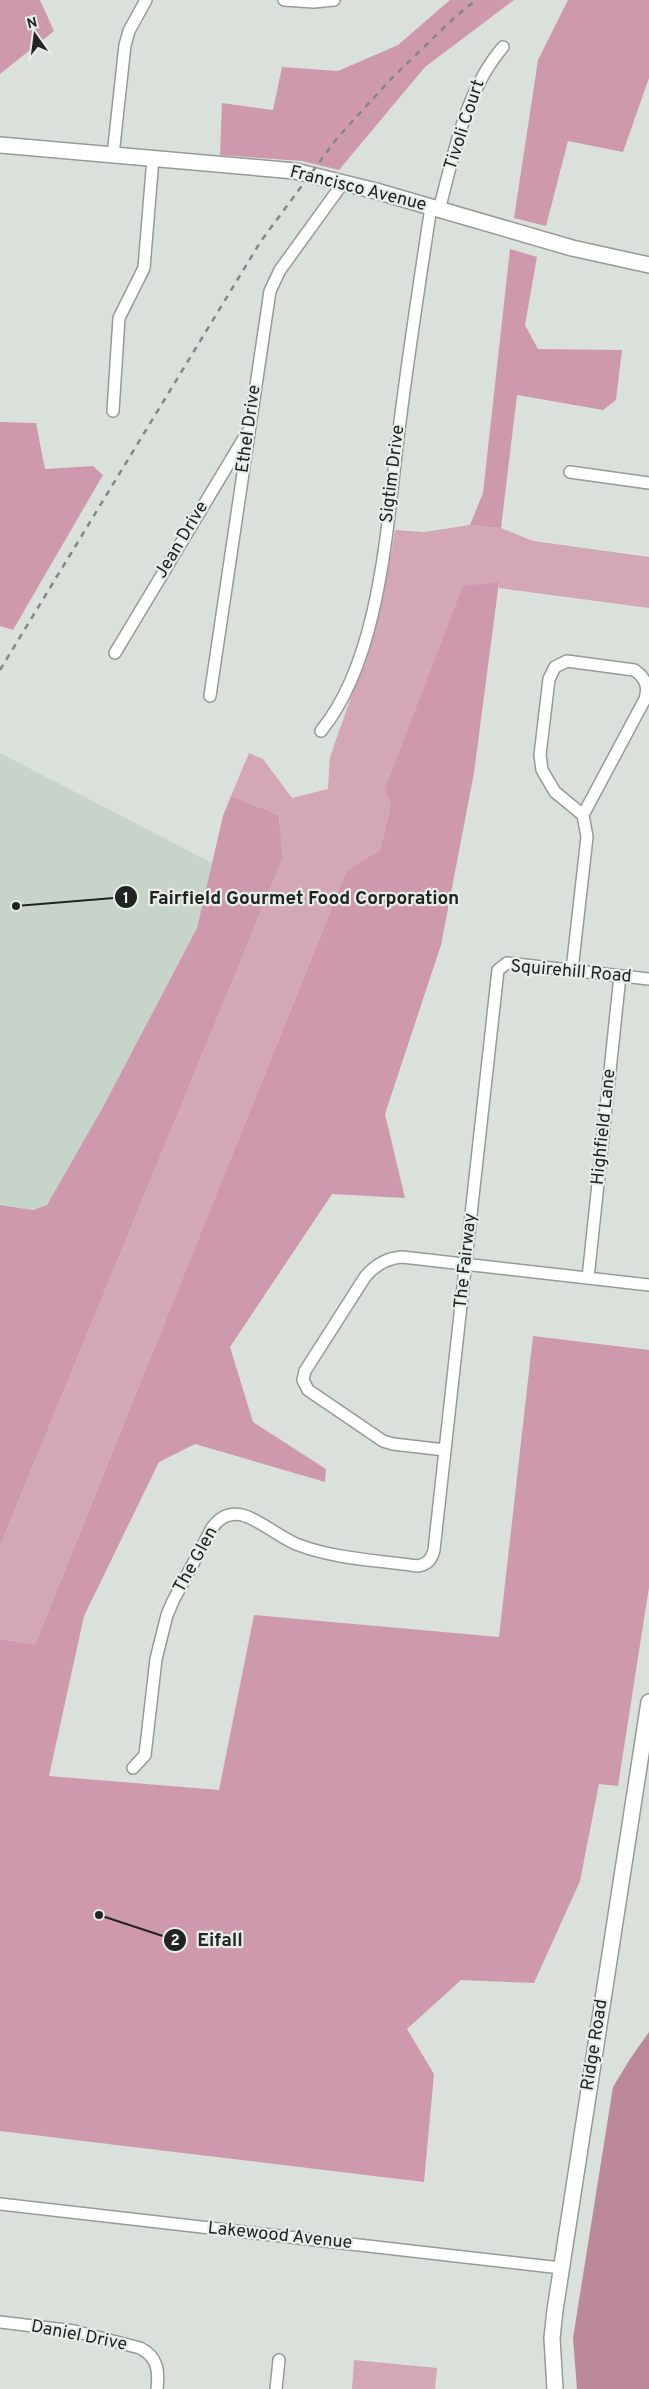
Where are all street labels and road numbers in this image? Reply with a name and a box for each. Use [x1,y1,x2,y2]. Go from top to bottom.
street label: Tivoli Court [440,77,490,173]
street label: Francisco Avenue [287,161,429,217]
street label: Ethel Drive [231,383,267,475]
street label: Sigtim Drive [376,424,410,524]
street label: Jean Drive [150,497,214,583]
street label: Squirehill Road [509,955,633,989]
street label: Highfield Lane [586,1068,622,1186]
street label: The Fairway [450,1212,482,1310]
street label: The Glen [169,1523,223,1597]
street label: Ridge Road [576,1998,614,2092]
street label: Lakewood Avenue [207,2217,353,2255]
street label: Daniel Drive [29,2315,129,2357]

